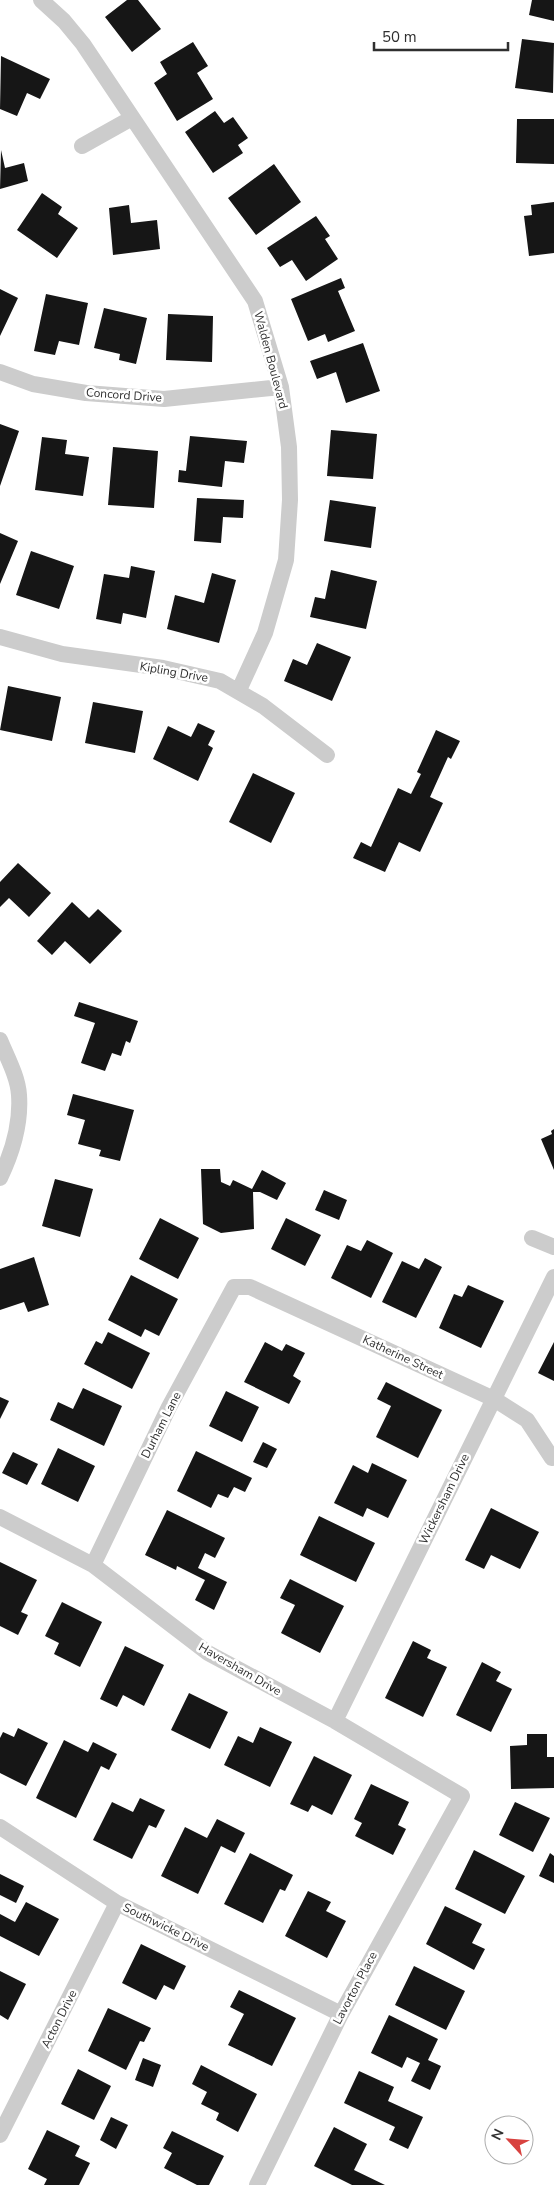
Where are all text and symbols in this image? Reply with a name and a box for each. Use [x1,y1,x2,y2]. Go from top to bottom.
scale bar [374,20,508,52]
text: 50 m [382,27,417,47]
street label: Walden Boulevard [250,309,292,411]
street label: Concord Drive [86,384,162,406]
street label: Kipling Drive [139,658,209,686]
street label: Katherine Street [360,1331,447,1383]
street label: Durham Lane [137,1389,185,1461]
street label: Wickersham Drive [415,1451,473,1547]
street label: Haversham Drive [196,1639,284,1699]
street label: Southwicke Drive [120,1899,212,1955]
street label: Lavorton Place [329,1949,381,2027]
street label: Acton Drive [37,1987,81,2051]
north arrow [484,2115,534,2165]
text: N [487,2126,509,2143]

